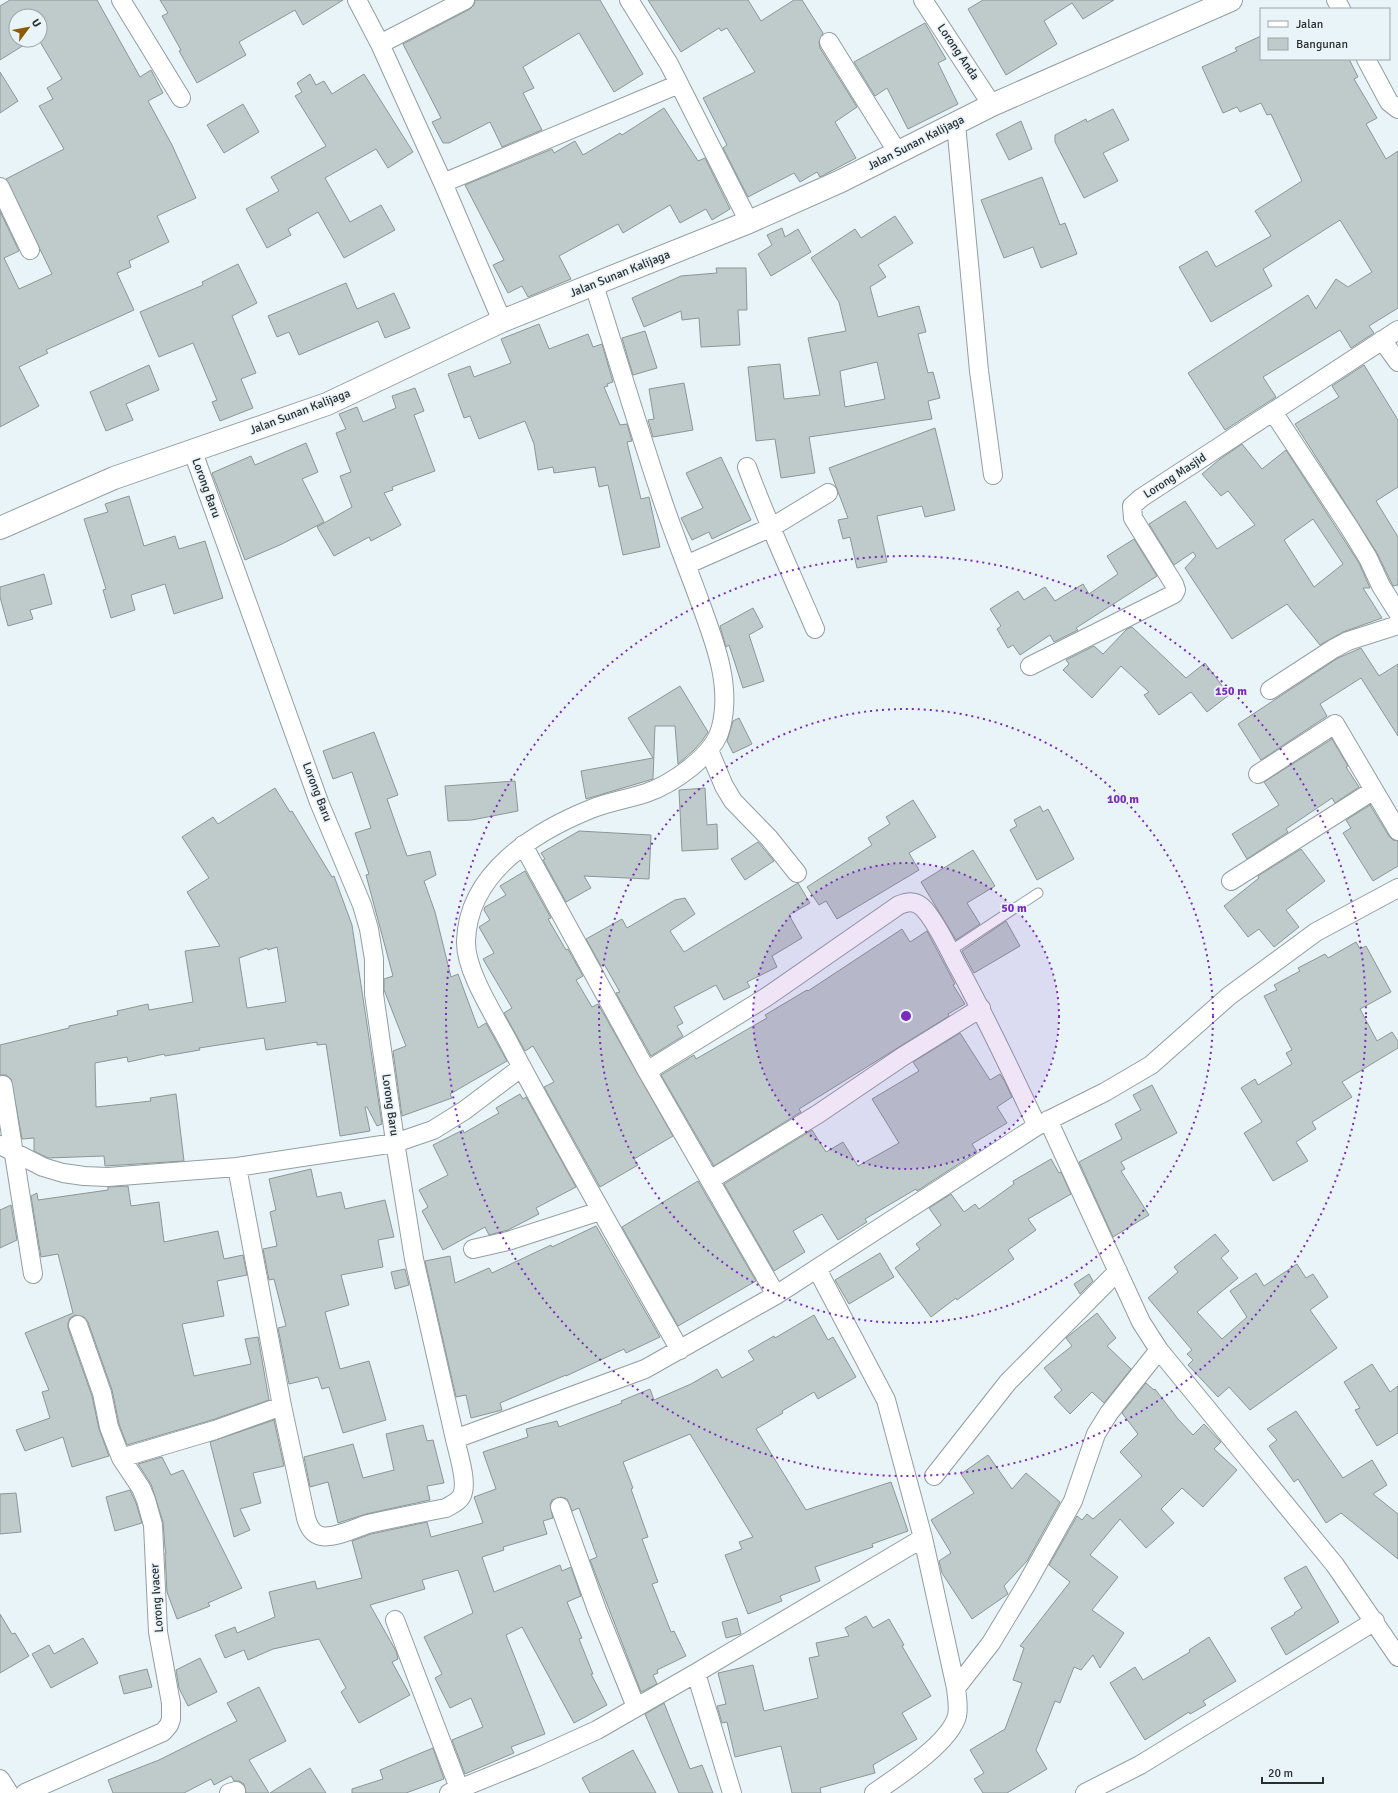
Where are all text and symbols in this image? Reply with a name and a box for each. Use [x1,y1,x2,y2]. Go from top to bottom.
north arrow [8,8,48,48]
legend [1260,8,1390,60]
text: U [29,16,44,30]
text: Jalan [1296,17,1323,32]
street label: Lorong Anda [934,21,982,83]
text: Bangunan [1296,37,1348,52]
street label: Jalan Sunan Kalijaga [865,112,967,174]
street label: Jalan Sunan Kalijaga [568,247,672,301]
street label: Jalan Sunan Kalijaga [247,386,353,438]
street label: Lorong Masjid [1141,450,1209,502]
street label: Lorong Baru [188,456,224,520]
text: 150 m [1215,684,1247,699]
street label: Lorong Baru [299,760,335,824]
text: 100 m [1107,792,1139,807]
text: 50 m [1001,901,1027,916]
centre of rings [899,1009,913,1023]
street label: Lorong Baru [378,1073,402,1137]
street label: Lorong Ivacer [147,1562,167,1633]
scale bar [1262,1759,1323,1785]
text: 20 m [1268,1766,1293,1781]

